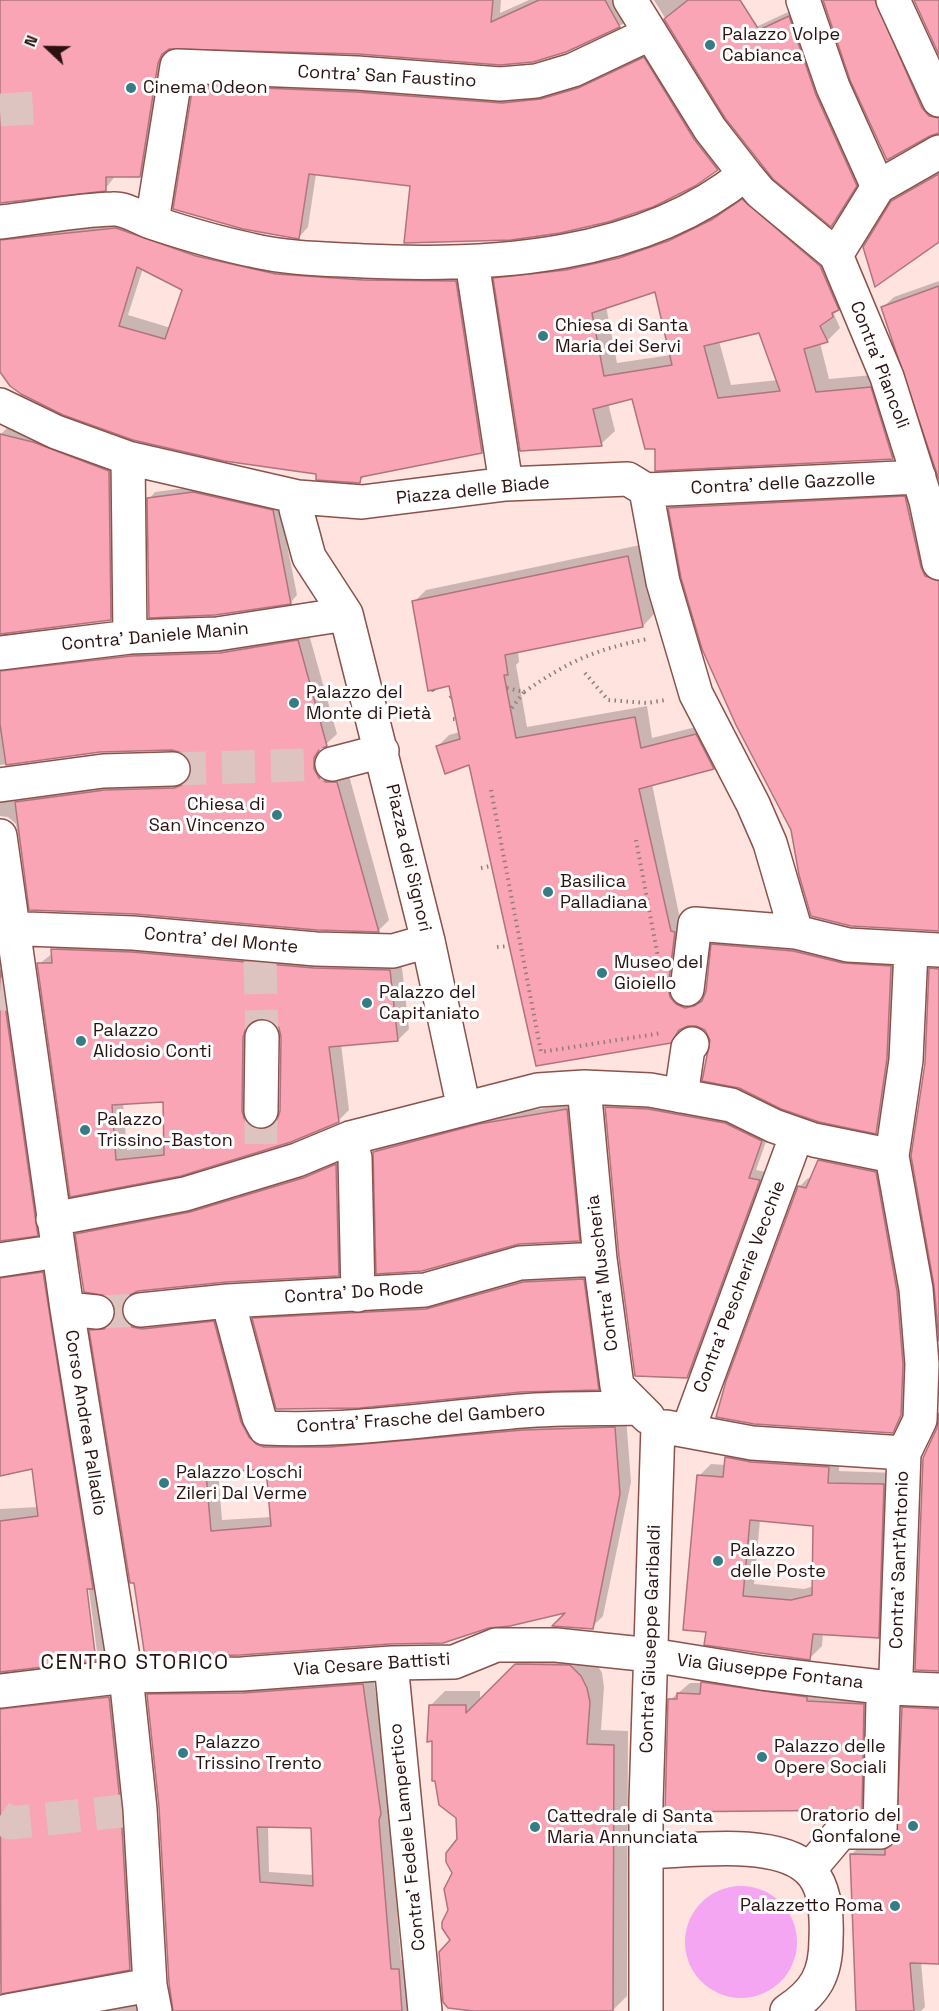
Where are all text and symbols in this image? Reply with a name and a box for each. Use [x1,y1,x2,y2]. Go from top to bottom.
north arrow [18,18,78,78]
place label: Palazzo Volpe Cabianca [722,24,840,66]
text: N [19,32,43,50]
marker: Palazzo Volpe Cabianca [703,38,717,52]
street label: Contra' San Faustino [297,62,477,92]
place label: Cinema Odeon [143,77,268,99]
marker: Cinema Odeon [124,81,138,95]
street label: Contra' Piancoli [845,298,913,432]
place label: Chiesa di Santa Maria dei Servi [555,315,688,358]
marker: Chiesa di Santa Maria dei Servi [536,329,550,343]
street label: Contra' delle Gazzolle [690,468,876,500]
street label: Piazza delle Biade [395,472,551,510]
street label: Contra' Daniele Manin [61,618,249,656]
place label: Palazzo del Monte di Pietà [306,682,431,724]
marker: Palazzo del Monte di Pietà [287,696,301,710]
street label: Piazza dei Signori [381,782,435,934]
place label: Chiesa di San Vincenzo [149,794,265,836]
marker: Chiesa di San Vincenzo [270,808,284,822]
place label: Basilica Palladiana [560,871,648,914]
marker: Basilica Palladiana [541,885,555,899]
street label: Contra' del Monte [143,924,299,958]
place label: Museo del Gioiello [614,952,703,994]
marker: Museo del Gioiello [595,966,609,980]
place label: Palazzo del Capitaniato [379,982,480,1024]
marker: Palazzo del Capitaniato [360,996,374,1010]
place label: Palazzo Alidosio Conti [93,1020,212,1062]
marker: Palazzo Alidosio Conti [74,1034,88,1048]
place label: Palazzo Trissino-Baston [97,1109,233,1152]
marker: Palazzo Trissino-Baston [78,1123,92,1137]
street label: Contra' Pescherie Vecchie [689,1178,791,1396]
street label: Contra' Muscheria [583,1194,623,1352]
street label: Contra' Do Rode [284,1277,424,1309]
street label: Corso Andrea Palladio [60,1329,110,1517]
street label: Contra' Frasche del Gambero [296,1400,546,1438]
place label: Palazzo Loschi Zileri Dal Verme [176,1462,307,1504]
street label: Contra' Sant'Antonio [886,1470,914,1650]
marker: Palazzo Loschi Zileri Dal Verme [157,1476,171,1490]
street label: Contra' Giuseppe Garibaldi [636,1524,666,1754]
place label: Palazzo delle Poste [730,1540,826,1582]
marker: Palazzo delle Poste [711,1554,725,1568]
street label: Via Cesare Battisti [293,1649,451,1681]
district label: CENTRO STORICO [40,1650,230,1676]
street label: Via Giuseppe Fontana [675,1650,865,1694]
street label: Contra' Fedele Lampertico [385,1722,431,1952]
place label: Palazzo Trissino Trento [195,1732,322,1774]
place label: Palazzo delle Opere Sociali [774,1736,887,1778]
marker: Palazzo Trissino Trento [176,1746,190,1760]
marker: Palazzo delle Opere Sociali [755,1750,769,1764]
place label: Oratorio del Gonfalone [800,1805,901,1848]
place label: Cattedrale di Santa Maria Annunciata [547,1806,713,1848]
marker: Oratorio del Gonfalone [906,1819,920,1833]
marker: Cattedrale di Santa Maria Annunciata [528,1820,542,1834]
place label: Palazzetto Roma [740,1895,883,1917]
marker: Palazzetto Roma [888,1899,902,1913]

